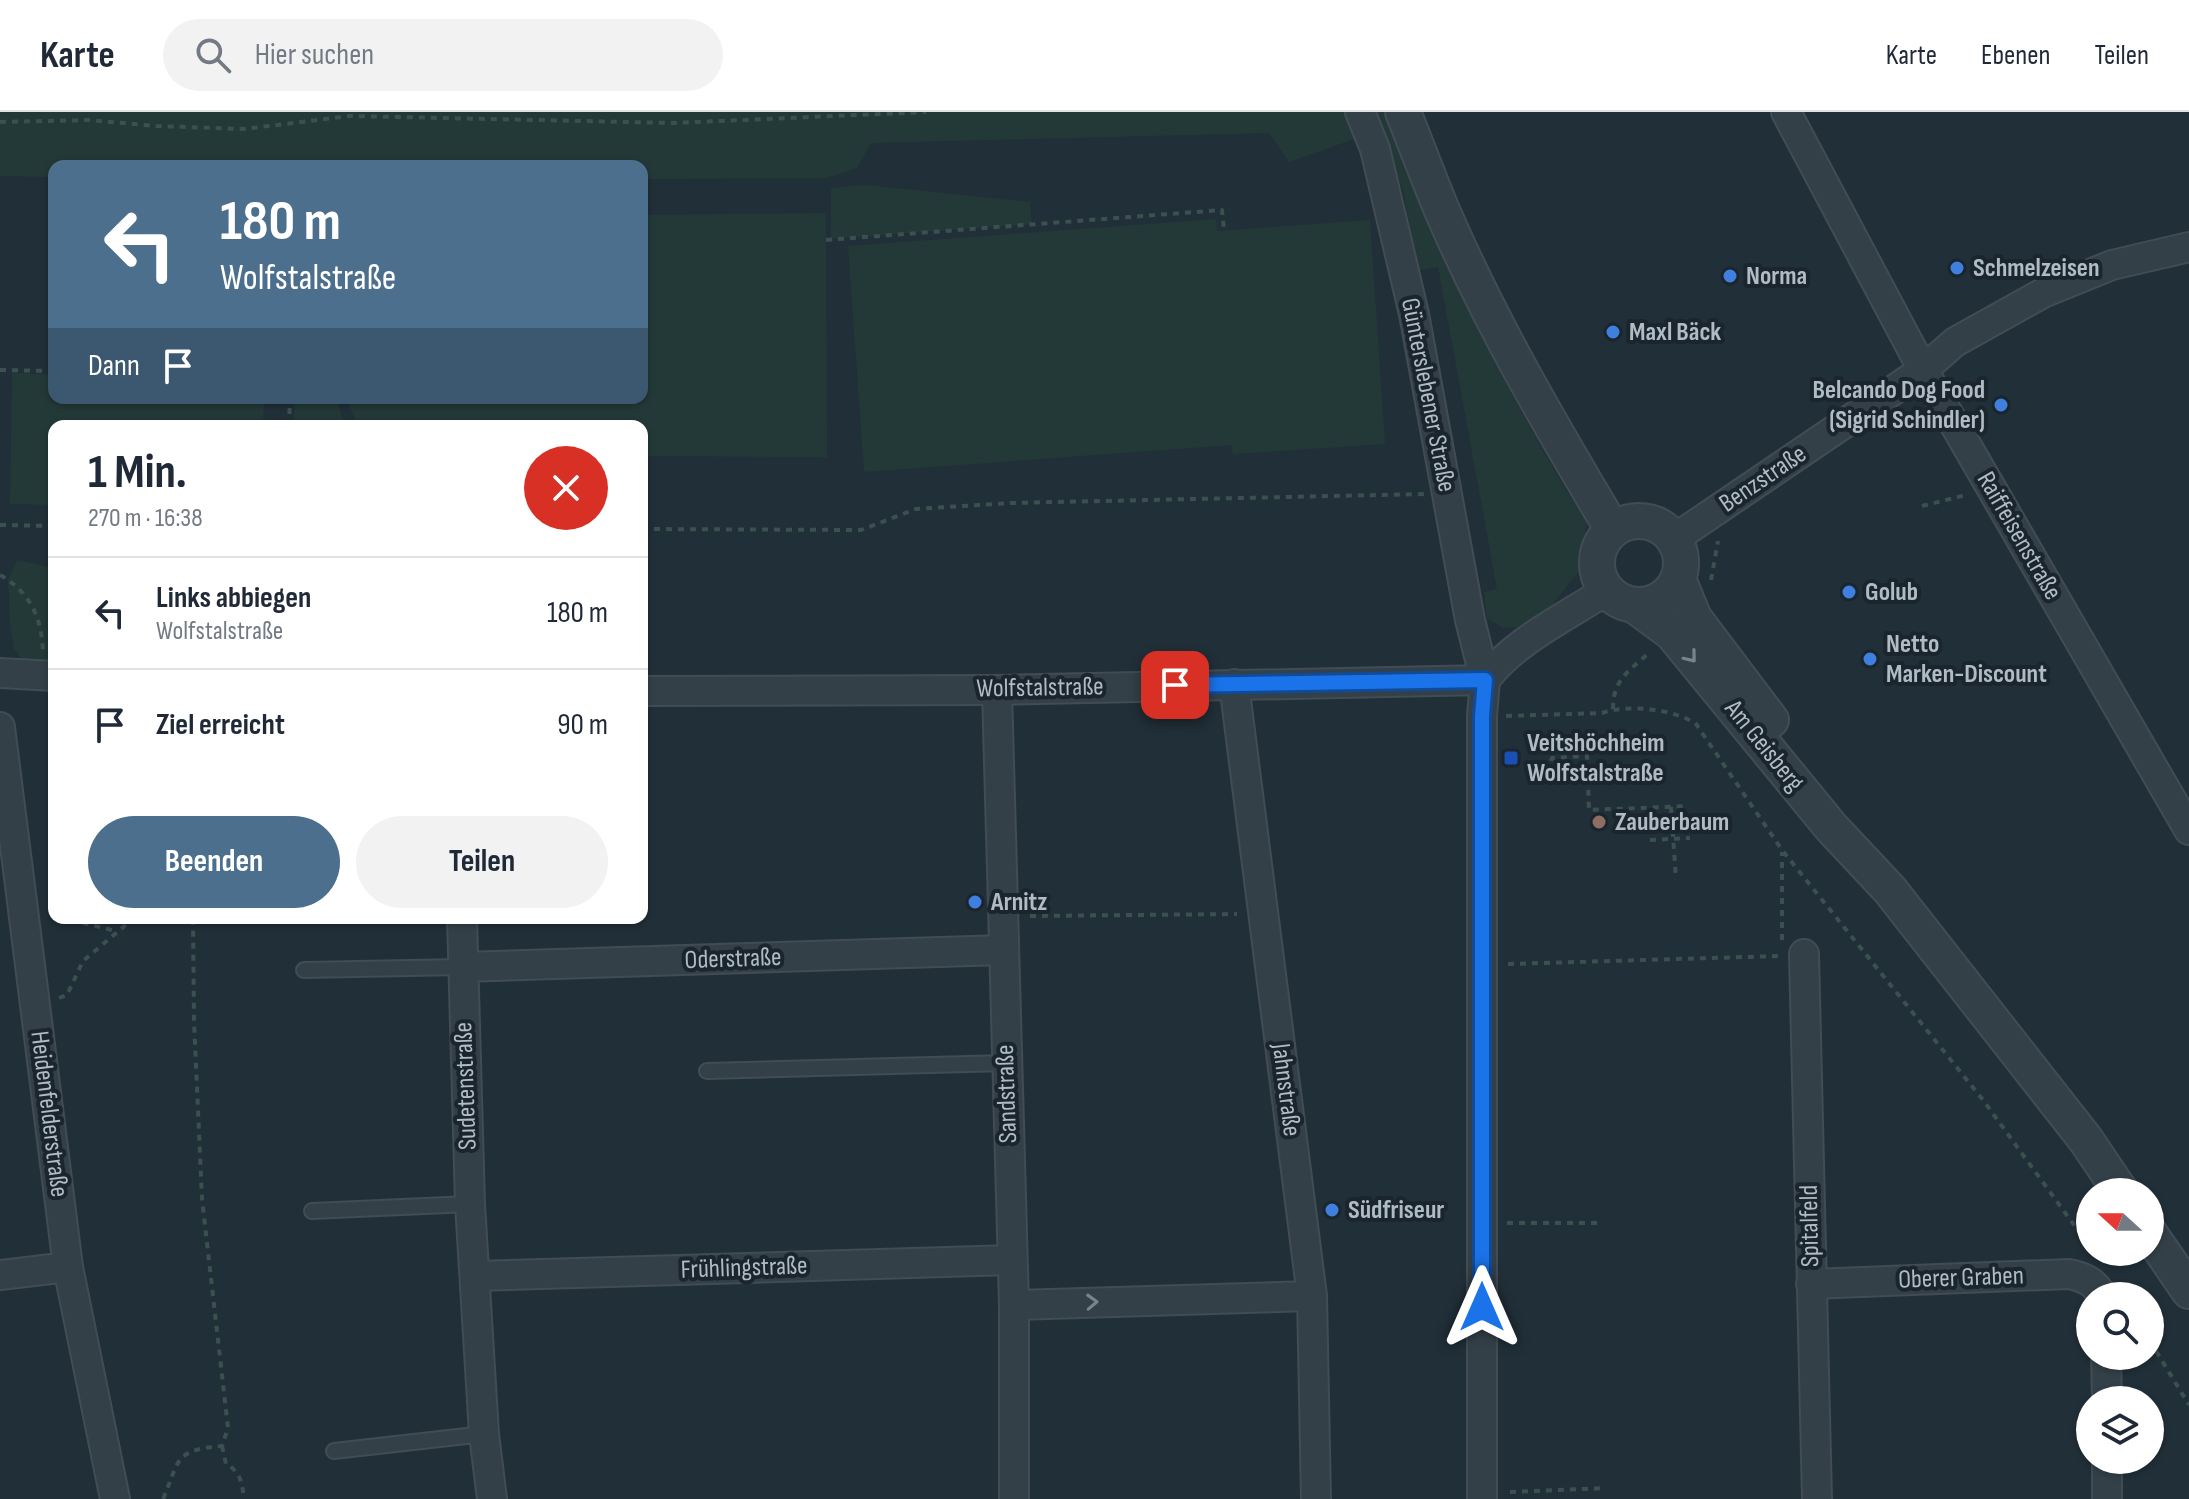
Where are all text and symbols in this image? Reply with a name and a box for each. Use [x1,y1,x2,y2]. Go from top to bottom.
search box [163,19,723,91]
text: Karte [40,33,115,78]
icon: search [191,33,235,77]
text: Hier suchen [255,37,374,73]
text: Karte [1886,39,1937,72]
text: Ebenen [1981,39,2051,72]
text: Teilen [2095,39,2149,72]
text: 180 m [220,189,341,256]
icon: left [88,192,192,296]
place label: Schmelzeisen [1973,253,2100,284]
text: Wolfstalstraße [220,257,396,300]
marker: Schmelzeisen [1948,259,1966,277]
place label: Norma [1746,261,1807,292]
marker: Norma [1721,267,1739,285]
street label: Günterslebener Straße [1394,295,1462,495]
place label: Maxl Bäck [1629,317,1721,348]
marker: Maxl Bäck [1604,323,1622,341]
icon: arrive [156,344,200,388]
text: Dann [88,348,140,384]
place label: Belcando Dog Food (Sigrid Schindler) [1813,375,1985,436]
marker: Belcando Dog Food (Sigrid Schindler) [1992,396,2010,414]
street label: Benzstraße [1714,439,1812,519]
text: 1 Min. [88,444,187,501]
button: close [524,446,608,530]
street label: Raiffeisenstraße [1970,466,2068,606]
text: 270 m · 16:38 [88,503,203,534]
place label: Golub [1865,577,1918,608]
text: Links abbiegen [156,580,311,616]
marker: Golub [1840,583,1858,601]
icon: left [88,591,132,635]
text: 180 m [547,595,608,631]
text: Wolfstalstraße [156,616,283,647]
place label: Netto Marken-Discount [1886,629,2047,690]
one-way arrow [1681,648,1696,662]
marker: Netto Marken-Discount [1861,650,1879,668]
pin [1141,651,1209,719]
icon: arrive [1153,663,1197,707]
street label: Wolfstalstraße [976,671,1104,705]
street label: Am Geisberg [1717,693,1810,798]
icon: arrive [88,703,132,747]
text: Ziel erreicht [156,707,285,743]
text: 90 m [557,707,608,743]
place label: Veitshöchheim Wolfstalstraße [1527,728,1664,789]
marker: Veitshöchheim Wolfstalstraße [1502,749,1520,767]
place label: Zauberbaum [1615,807,1729,838]
marker: Zauberbaum [1590,813,1608,831]
button: Beenden [88,816,340,908]
button: Teilen [356,816,608,908]
place label: Arnitz [990,887,1047,918]
marker: Arnitz [966,893,984,911]
street label: Oderstraße [684,942,782,976]
street label: Sudetenstraße [448,1021,484,1151]
street label: Heidenfelderstraße [23,1029,75,1199]
street label: Jahnstraße [1265,1041,1307,1138]
street label: Sandstraße [990,1044,1024,1144]
north arrow [2076,1178,2164,1266]
map controls [2076,1178,2164,1474]
street label: Spitalfeld [1794,1185,1826,1267]
place label: Südfriseur [1348,1195,1444,1226]
marker: Südfriseur [1323,1201,1341,1219]
street label: Frühlingstraße [680,1250,808,1286]
street label: Oberer Graben [1898,1260,2024,1296]
position arrow [1440,1265,1524,1349]
button: search [2076,1282,2164,1370]
one-way arrow [1086,1294,1099,1311]
button: layers [2076,1386,2164,1474]

